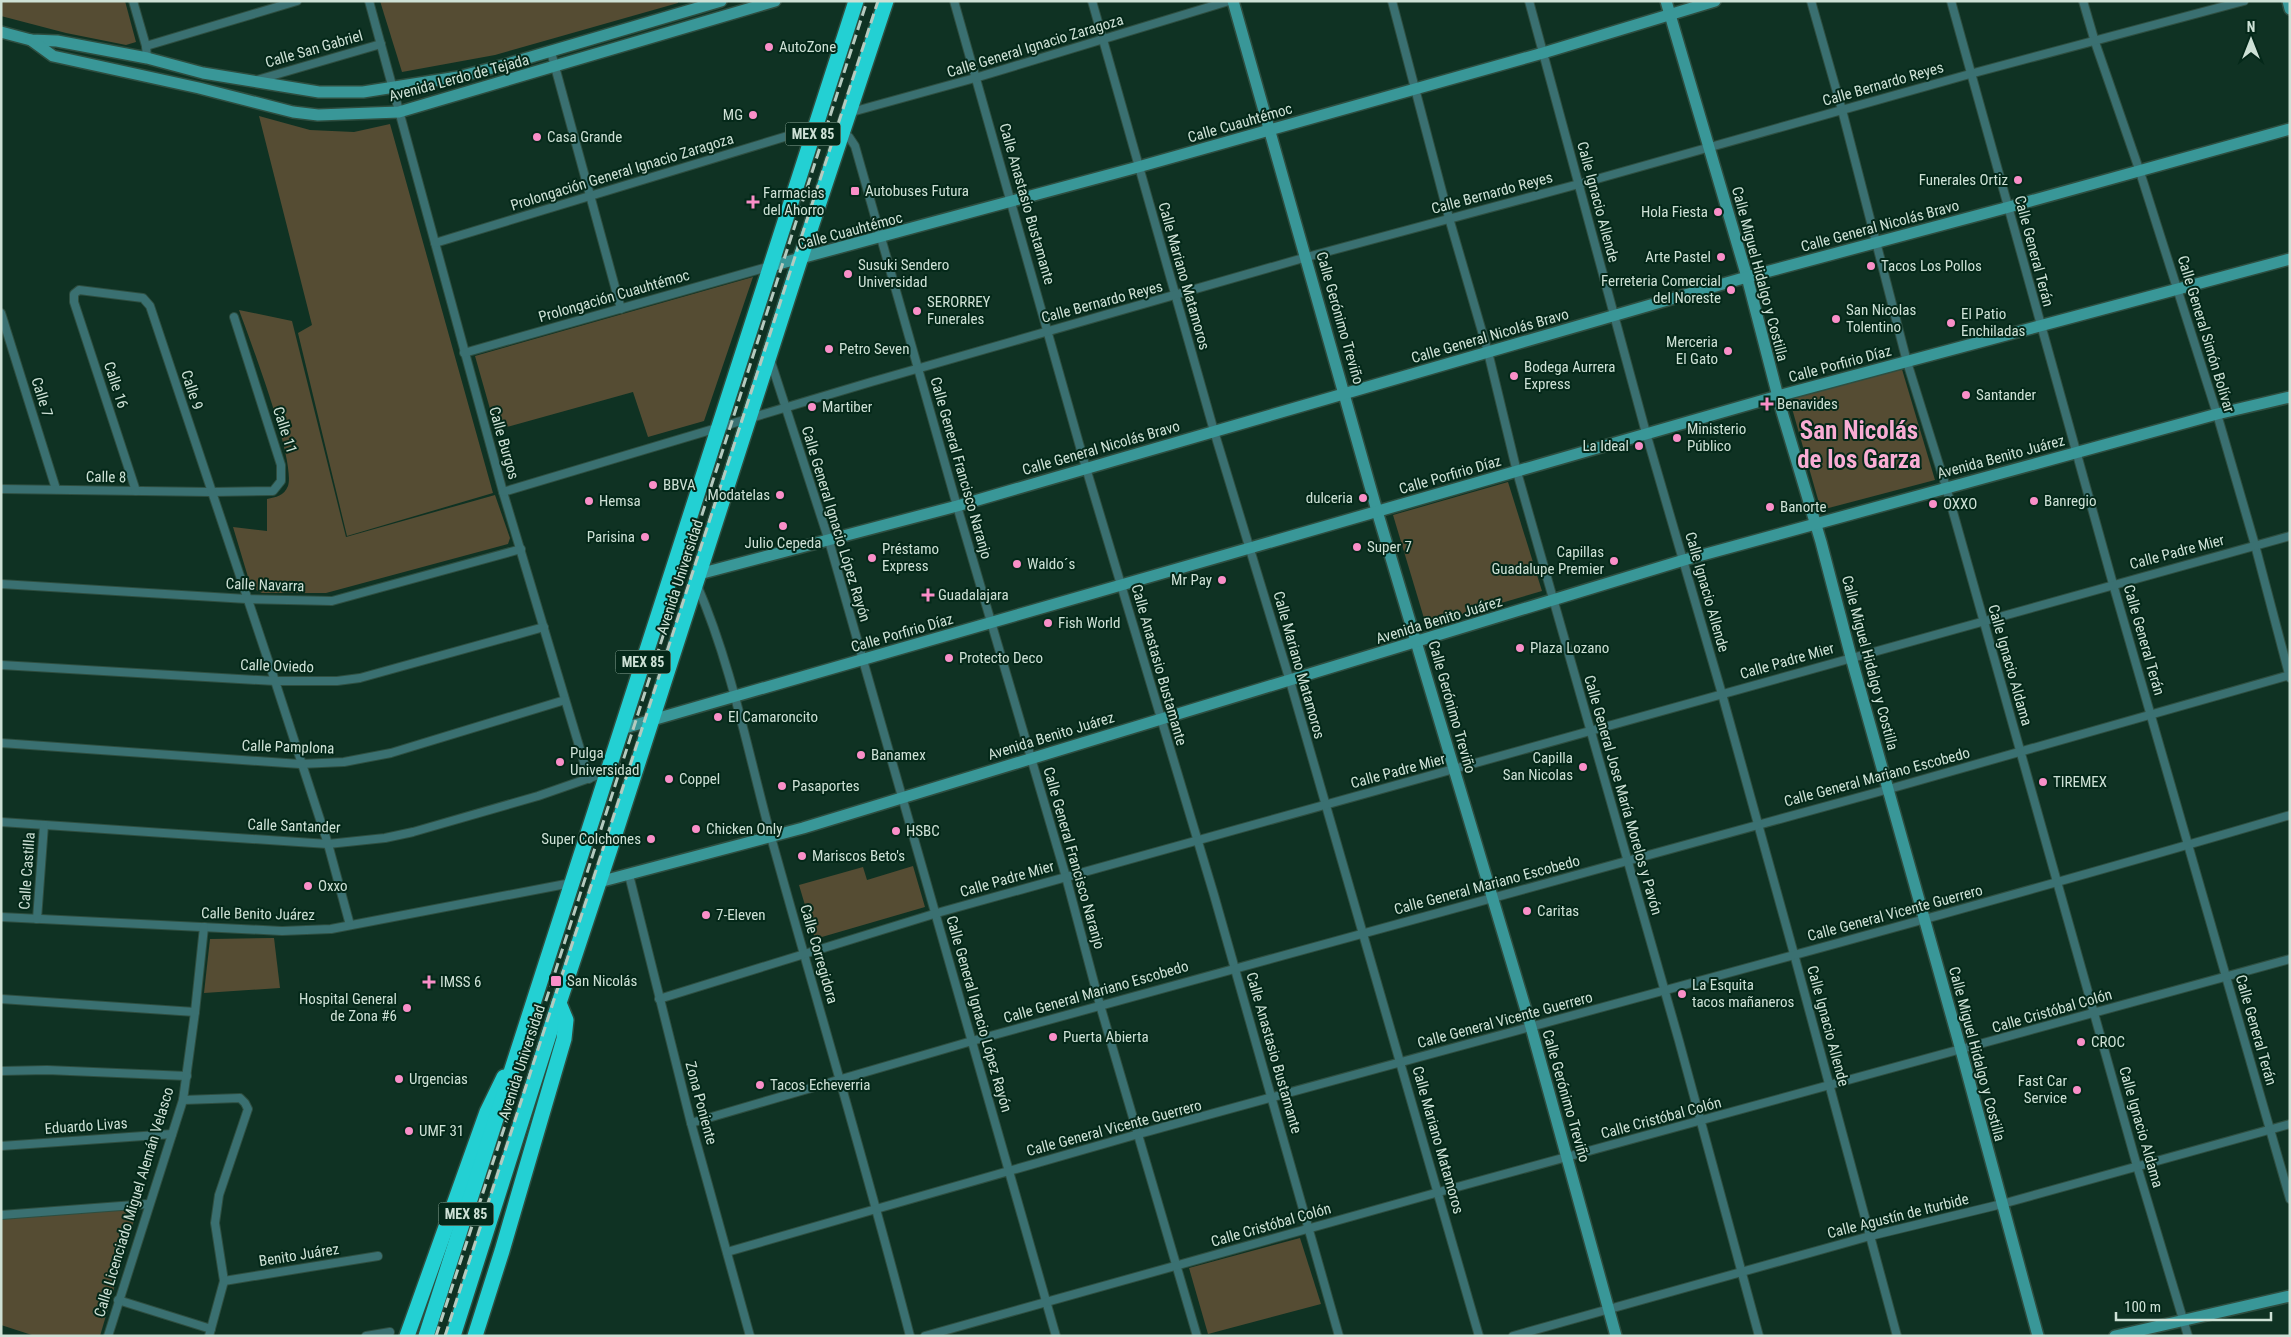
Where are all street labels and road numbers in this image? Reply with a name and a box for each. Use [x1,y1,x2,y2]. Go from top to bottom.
street label: Calle General Ignacio Zaragoza [945,11,1125,81]
street label: Calle San Gabriel [263,26,365,72]
street label: Avenida Lerdo de Tejada [387,51,531,105]
street label: Calle Bernardo Reyes [1820,58,1946,110]
street label: Calle Cuauhtémoc [1186,99,1294,146]
street label: Calle Anastasio Bustamante [995,121,1059,287]
road number: MEX 85 [786,122,840,146]
street label: Prolongación General Ignacio Zaragoza [508,129,736,215]
street label: Calle Ignacio Allende [1573,140,1623,264]
street label: Calle Bernardo Reyes [1429,168,1555,218]
street label: Calle Miguel Hidalgo y Costilla [1728,185,1792,363]
street label: Calle General Terán [2011,194,2057,308]
street label: Calle General Nicolás Bravo [1799,196,1961,256]
street label: Calle Mariano Matamoros [1154,200,1214,352]
street label: Calle Cuauhtémoc [796,208,904,254]
street label: Calle Gerónimo Treviño [1312,250,1368,386]
street label: Calle General Simón Bolívar [2174,253,2239,415]
street label: Prolongación Cuauhtémoc [536,266,692,326]
street label: Calle Bernardo Reyes [1039,277,1165,327]
street label: Calle General Nicolás Bravo [1409,305,1571,367]
street label: Calle Porfirio Díaz [1787,342,1893,386]
street label: Calle 16 [100,359,132,411]
street label: Calle 9 [177,368,207,412]
street label: Calle 7 [27,375,57,419]
street label: Calle General Francisco Naranjo [926,375,996,561]
street label: Calle 11 [269,404,301,456]
street label: Calle Burgos [485,405,523,482]
street label: Calle General Nicolás Bravo [1020,417,1182,479]
street label: Calle General Ignacio López Rayón [798,424,874,624]
street label: Avenida Benito Juárez [1935,431,2067,483]
street label: Calle Porfirio Díaz [1397,452,1503,498]
street label: Calle 8 [86,468,126,486]
street label: Avenida Universidad [653,517,707,637]
street label: Calle Ignacio Allende [1681,530,1733,654]
street label: Calle Padre Mier [2128,531,2227,573]
street label: Calle Miguel Hidalgo y Costilla [1838,574,1902,752]
street label: Calle Navarra [225,575,305,595]
street label: Calle Anastasio Bustamante [1127,582,1191,748]
street label: Calle General Terán [2120,583,2168,697]
street label: Calle Mariano Matamoros [1269,589,1329,741]
street label: Avenida Benito Juárez [1374,592,1504,648]
street label: Calle Ignacio Aldama [1984,602,2036,728]
street label: Calle Porfirio Díaz [849,610,955,656]
street label: Calle Gerónimo Treviño [1424,639,1480,775]
street label: Calle Padre Mier [1738,639,1837,683]
road number: MEX 85 [616,650,670,674]
street label: Calle Oviedo [240,656,314,676]
street label: Calle General Jose María Morelos y Pavón [1580,673,1666,917]
street label: Avenida Benito Juárez [986,708,1116,764]
street label: Calle Pamplona [241,736,335,758]
street label: Calle General Mariano Escobedo [1782,743,1972,811]
street label: Calle Padre Mier [1349,750,1448,792]
street label: Calle General Francisco Naranjo [1039,765,1109,951]
street label: Calle Santander [247,815,341,837]
street label: Calle Castilla [15,832,39,910]
street label: Calle General Mariano Escobedo [1392,851,1582,919]
street label: Calle Padre Mier [958,857,1057,901]
street label: Calle General Vicente Guerrero [1805,881,1985,945]
street label: Calle Corregidora [796,902,842,1006]
street label: Calle Benito Juárez [201,904,315,924]
street label: Calle General Ignacio López Rayón [942,914,1016,1114]
street label: Calle General Mariano Escobedo [1001,957,1191,1027]
street label: Calle Ignacio Allende [1803,964,1853,1088]
street label: Calle Miguel Hidalgo y Costilla [1945,965,2009,1143]
street label: Calle Anastasio Bustamante [1242,970,1306,1136]
street label: Calle General Terán [2232,973,2280,1087]
street label: Calle Cristóbal Colón [1990,985,2114,1037]
street label: Calle General Vicente Guerrero [1415,988,1595,1052]
street label: Avenida Universidad [495,1002,549,1122]
street label: Calle Gerónimo Treviño [1538,1028,1594,1164]
street label: Zona Poniente [681,1059,721,1147]
street label: Calle Mariano Matamoros [1408,1064,1468,1216]
street label: Calle Ignacio Aldama [2115,1064,2167,1190]
street label: Calle Licenciado Miguel Alemán Velasco [90,1085,178,1319]
street label: Calle Cristóbal Colón [1599,1093,1723,1143]
street label: Calle General Vicente Guerrero [1024,1096,1204,1160]
street label: Eduardo Livas [44,1114,128,1138]
street label: Calle Agustín de Iturbide [1825,1190,1971,1242]
street label: Calle Cristóbal Colón [1209,1199,1333,1251]
road number: MEX 85 [438,1202,494,1226]
street label: Benito Juárez [258,1240,340,1270]

